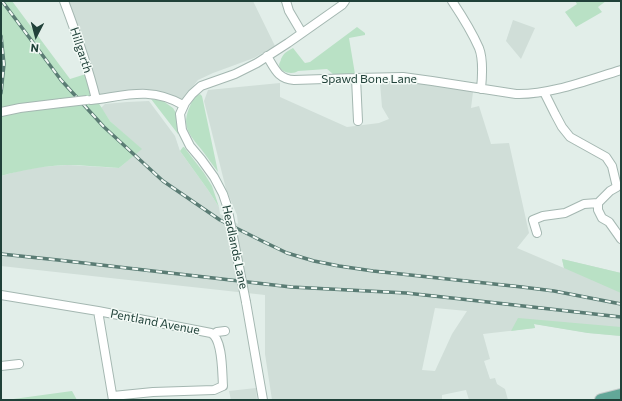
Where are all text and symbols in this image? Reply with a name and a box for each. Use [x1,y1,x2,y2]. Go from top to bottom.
north arrow [16,16,56,56]
street label: Hillgarth [67,25,95,75]
text: N [30,42,39,55]
street label: Spawd Bone Lane [321,72,417,86]
street label: Headlands Lane [219,204,251,290]
street label: Pentland Avenue [109,306,201,338]

